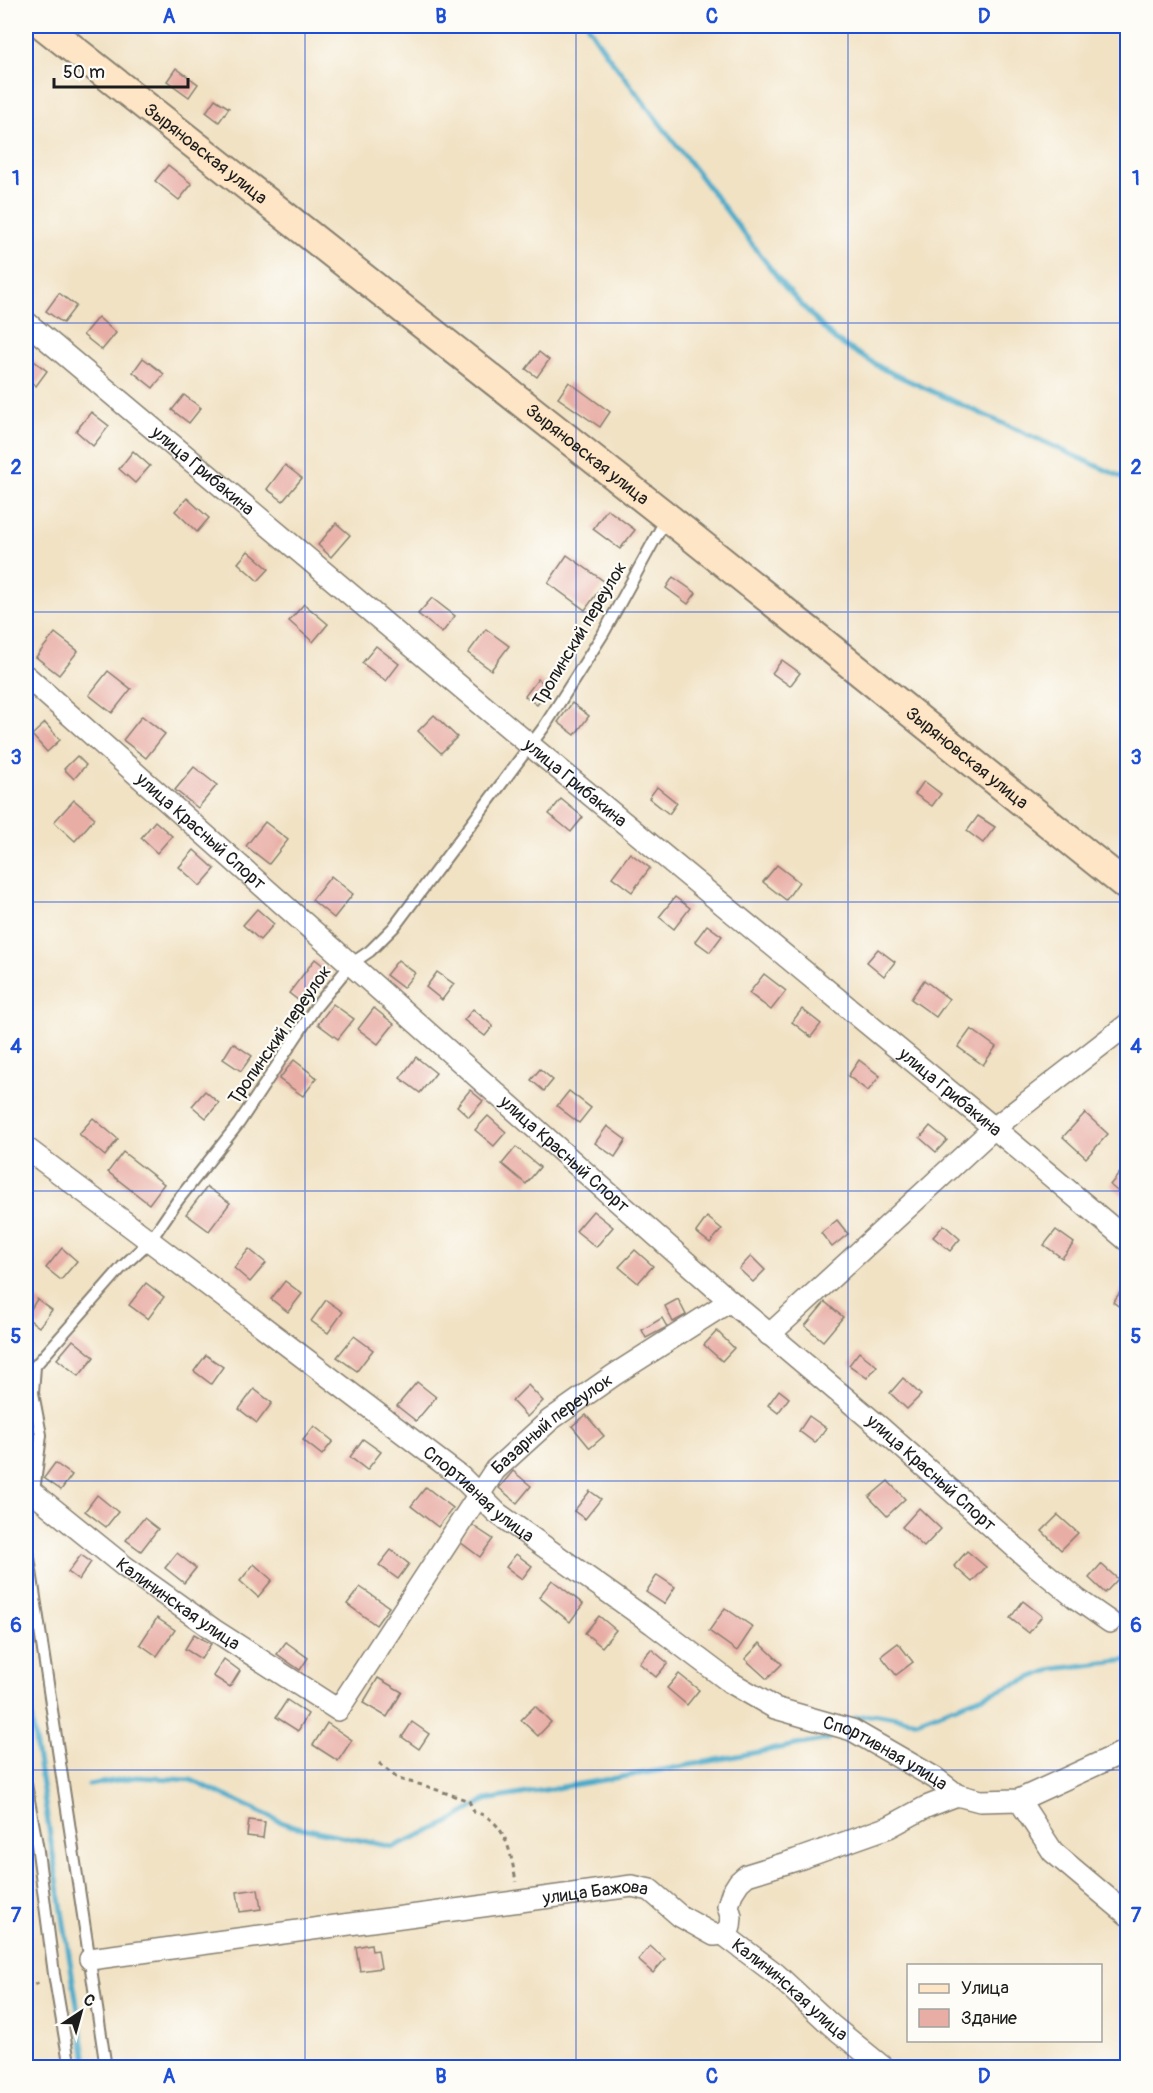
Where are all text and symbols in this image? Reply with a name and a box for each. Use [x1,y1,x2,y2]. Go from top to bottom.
text: A [163,4,176,29]
text: B [435,4,447,29]
text: C [706,4,718,29]
text: D [978,4,991,29]
scale bar [54,51,188,89]
text: 50 m [63,61,105,84]
street label: Зыряновская улица [139,98,272,209]
text: 1 [12,166,20,191]
text: 1 [1132,166,1140,191]
street label: Зыряновская улица [521,399,654,510]
street label: улица Грибакина [146,420,259,520]
text: 2 [10,455,22,480]
text: 2 [1130,455,1142,480]
street label: Тропинский переулок [528,557,632,711]
street label: Зыряновская улица [901,702,1033,814]
street label: улица Грибакина [518,733,632,832]
text: 3 [10,745,22,770]
text: 3 [1130,745,1142,770]
street label: улица Красный Спорт [131,767,271,895]
street label: Тропинский переулок [223,961,337,1109]
text: 4 [10,1034,22,1059]
text: 4 [1130,1034,1142,1059]
street label: улица Грибакина [893,1042,1007,1141]
street label: улица Красный Спорт [494,1090,634,1218]
text: 5 [11,1324,22,1349]
text: 5 [1131,1324,1142,1349]
street label: Базарный переулок [486,1368,617,1479]
street label: улица Красный Спорт [861,1409,1001,1536]
street label: Спортивная улица [418,1441,539,1547]
street label: Калининская улица [111,1553,244,1655]
text: 6 [10,1613,22,1638]
text: 6 [1130,1613,1142,1638]
street label: Спортивная улица [820,1711,953,1795]
street label: улица Бажова [540,1875,650,1910]
text: 7 [11,1903,22,1928]
text: 7 [1131,1903,1142,1928]
street label: Калининская улица [727,1933,853,2046]
legend [907,1964,1102,2042]
text: Улица [961,1977,1009,2000]
north arrow [51,1982,111,2042]
text: С [79,1990,99,2012]
text: Здание [961,2007,1017,2030]
text: A [163,2064,176,2089]
text: B [435,2064,447,2089]
text: C [706,2064,718,2089]
text: D [978,2064,991,2089]

